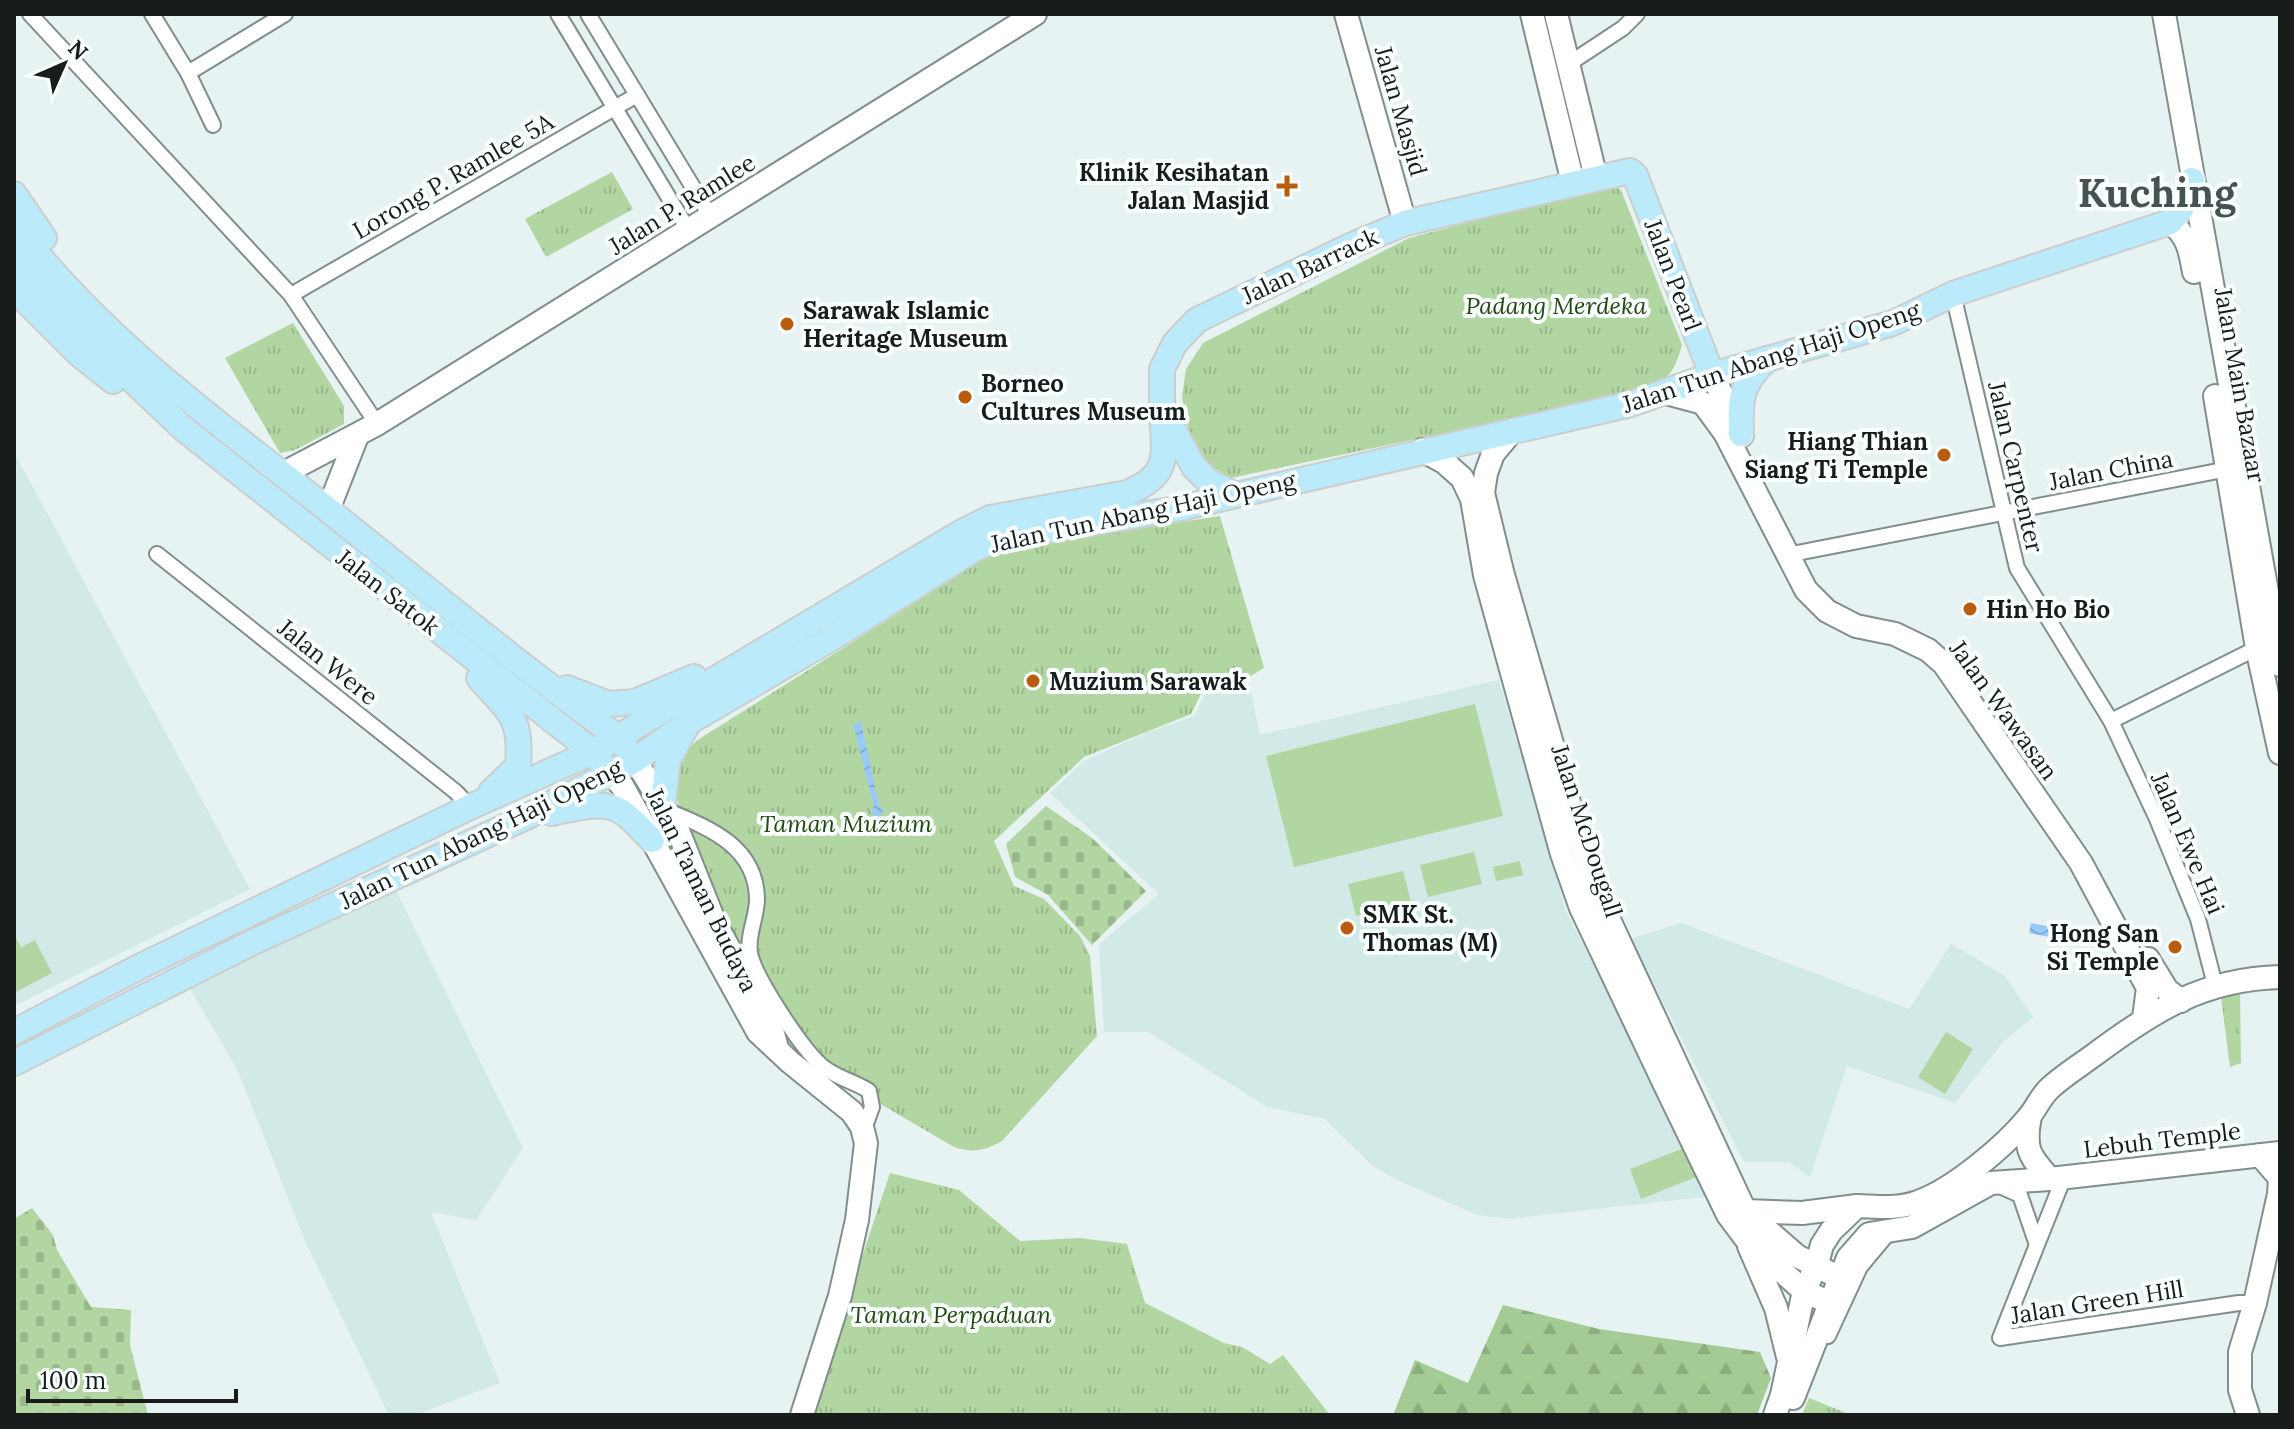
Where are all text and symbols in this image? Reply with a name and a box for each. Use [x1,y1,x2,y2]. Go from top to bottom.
north arrow [24,24,104,104]
text: N [62,34,94,66]
street label: Jalan Masjid [1367,42,1434,180]
street label: Lorong P. Ramlee 5A [347,105,560,246]
street label: Jalan P. Ramlee [602,147,761,262]
place label: Klinik Kesihatan Jalan Masjid [1079,157,1269,216]
district label: Kuching [2078,167,2238,218]
marker: Klinik Kesihatan Jalan Masjid [1276,175,1298,197]
street label: Jalan Pearl [1637,214,1708,335]
street label: Jalan Barrack [1236,221,1383,311]
street label: Jalan Main Bazaar [2207,284,2273,486]
park label: Padang Merdeka [1465,290,1647,321]
street label: Jalan Tun Abang Haji Openg [1617,294,1924,420]
place label: Sarawak Islamic Heritage Museum [803,295,1008,354]
marker: Sarawak Islamic Heritage Museum [778,315,796,333]
place label: Borneo Cultures Museum [981,368,1186,427]
street label: Jalan Carpenter [1981,377,2051,556]
marker: Borneo Cultures Museum [956,388,974,406]
place label: Hiang Thian Siang Ti Temple [1745,426,1928,485]
street label: Jalan China [2045,443,2176,497]
marker: Hiang Thian Siang Ti Temple [1935,446,1953,464]
street label: Jalan Tun Abang Haji Openg [987,464,1299,560]
street label: Jalan Satok [329,541,446,642]
place label: Hin Ho Bio [1986,594,2110,625]
marker: Hin Ho Bio [1961,600,1979,618]
street label: Jalan Were [271,612,384,712]
street label: Jalan Wawasan [1942,633,2065,786]
place label: Muzium Sarawak [1049,666,1247,697]
marker: Muzium Sarawak [1024,672,1042,690]
street label: Jalan McDougall [1544,740,1630,921]
street label: Jalan Tun Abang Haji Openg [334,752,628,917]
street label: Jalan Ewe Hai [2144,766,2232,919]
street label: Jalan Taman Budaya [639,782,765,997]
park label: Taman Muzium [760,808,932,839]
place label: SMK St. Thomas (M) [1363,899,1497,958]
place label: Hong San Si Temple [2047,918,2159,977]
marker: SMK St. Thomas (M) [1338,919,1356,937]
marker: Hong San Si Temple [2166,938,2184,956]
street label: Lebuh Temple [2082,1115,2242,1165]
street label: Jalan Green Hill [2007,1273,2186,1331]
park label: Taman Perpaduan [851,1299,1052,1330]
scale bar [28,1353,236,1403]
text: 100 m [40,1365,106,1396]

